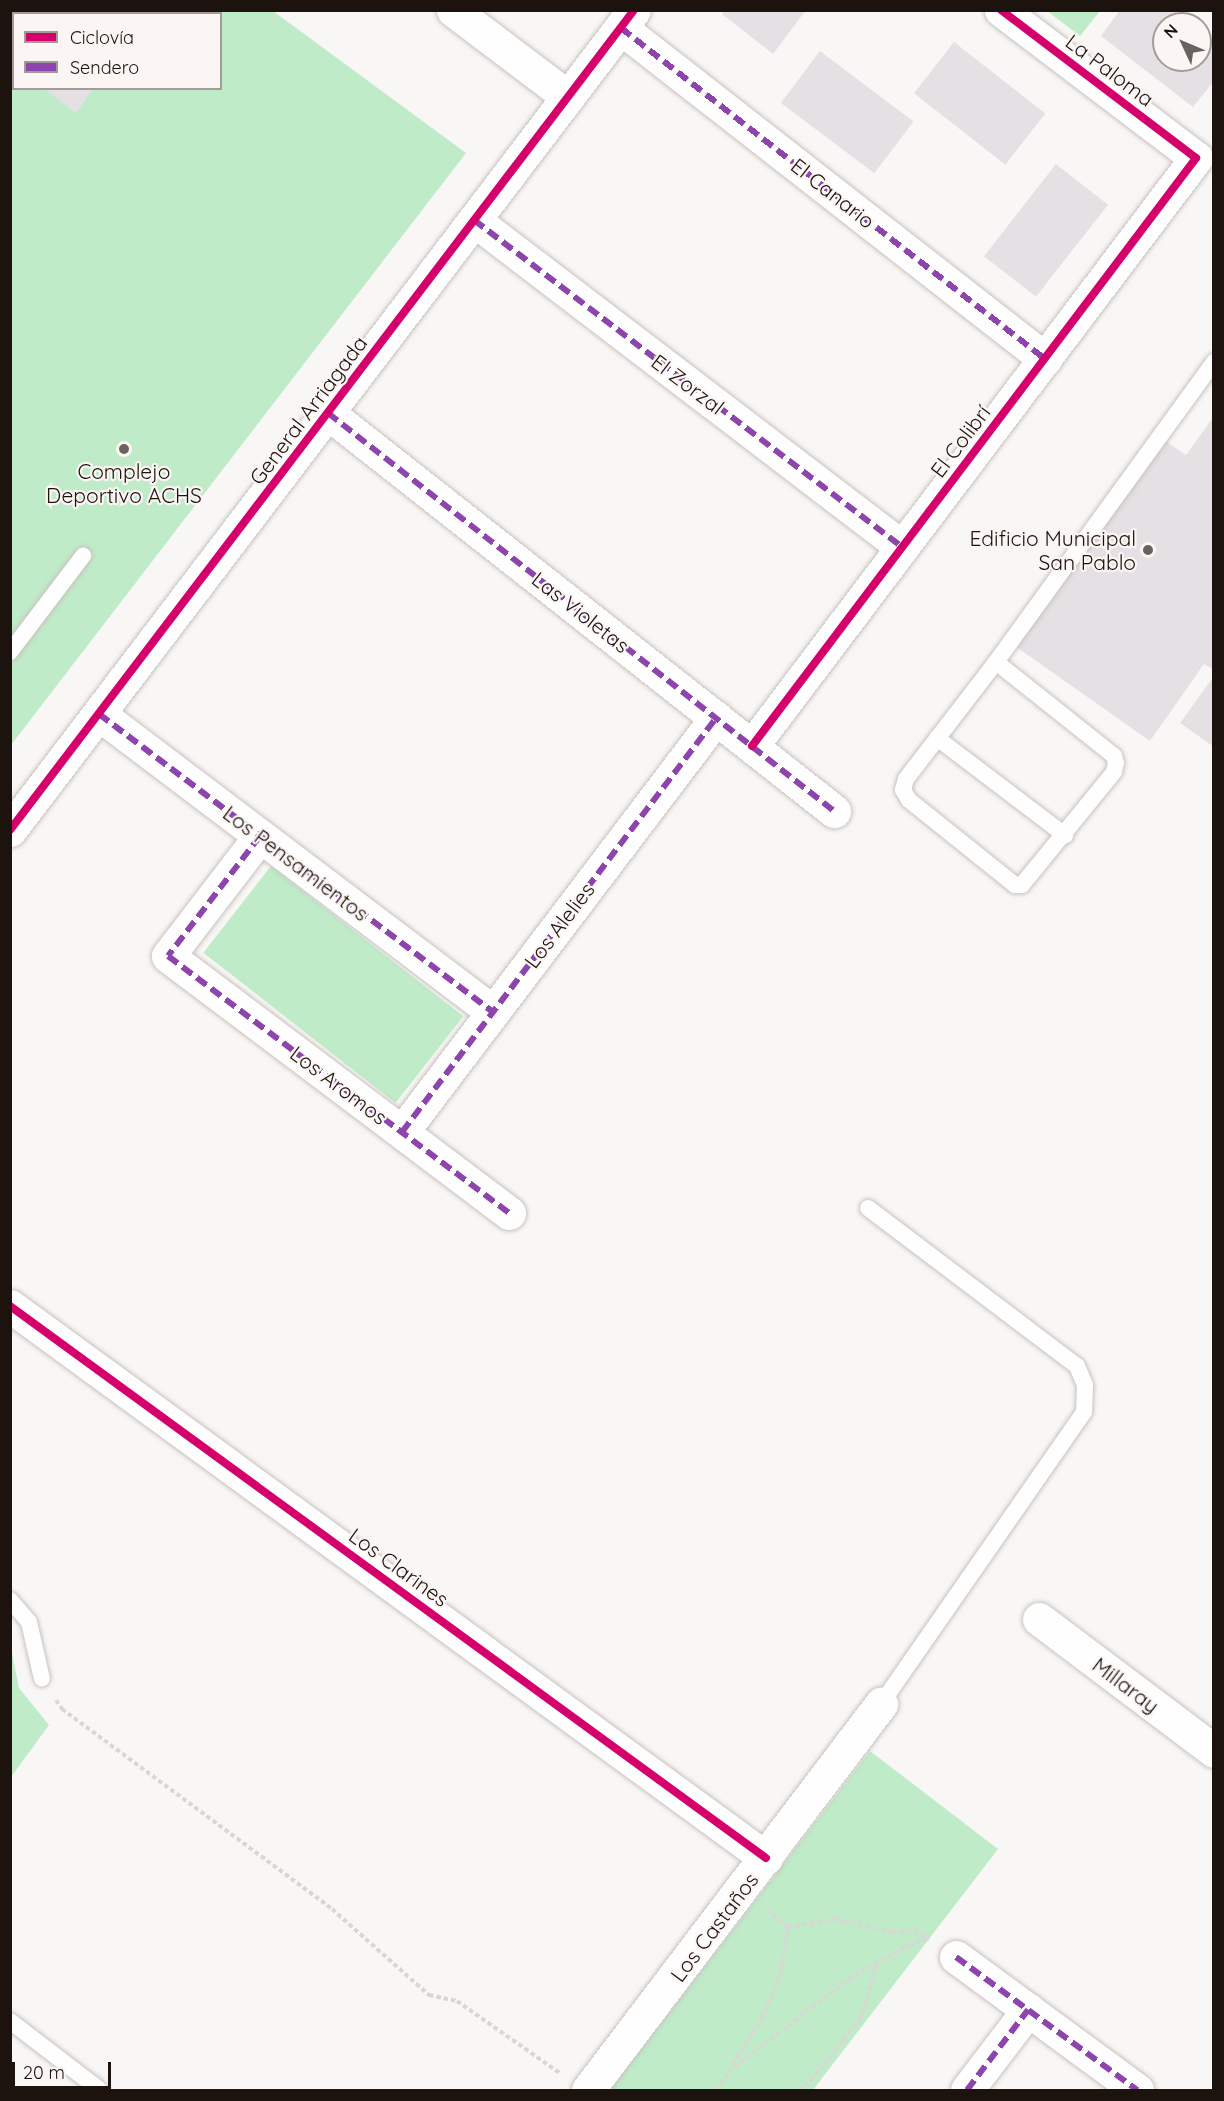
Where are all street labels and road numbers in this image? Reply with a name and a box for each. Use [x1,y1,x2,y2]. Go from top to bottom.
street label: La Paloma [1061,29,1159,111]
street label: El Canario [786,153,880,233]
street label: General Arriagada [244,331,372,489]
street label: El Zorzal [647,349,729,419]
street label: El Colibrí [925,400,995,482]
street label: Las Violetas [527,566,635,658]
street label: Los Pensamientos [218,800,374,926]
street label: Los Alelies [519,877,599,973]
street label: Los Aromos [285,1040,393,1130]
street label: Los Clarines [344,1522,454,1612]
street label: Millaray [1088,1652,1164,1718]
street label: Los Castaños [665,1867,763,1987]

